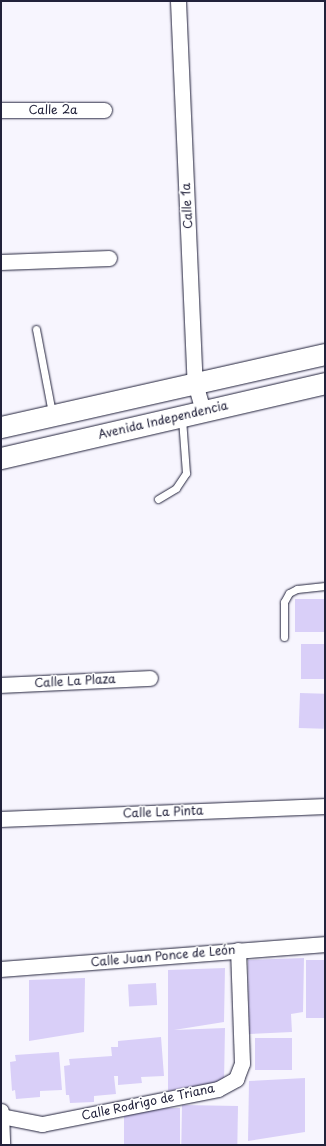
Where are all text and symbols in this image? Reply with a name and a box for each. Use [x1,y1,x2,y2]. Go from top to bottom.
street label: Calle 2a [29,103,77,117]
street label: Calle 1a [179,183,195,229]
street label: Avenida Independencia [97,398,229,442]
street label: Calle La Plaza [34,672,116,690]
street label: Calle La Pinta [122,803,204,821]
street label: Calle Juan Ponce de León [89,942,237,970]
street label: Calle Rodrigo de Triana [80,1081,216,1123]

